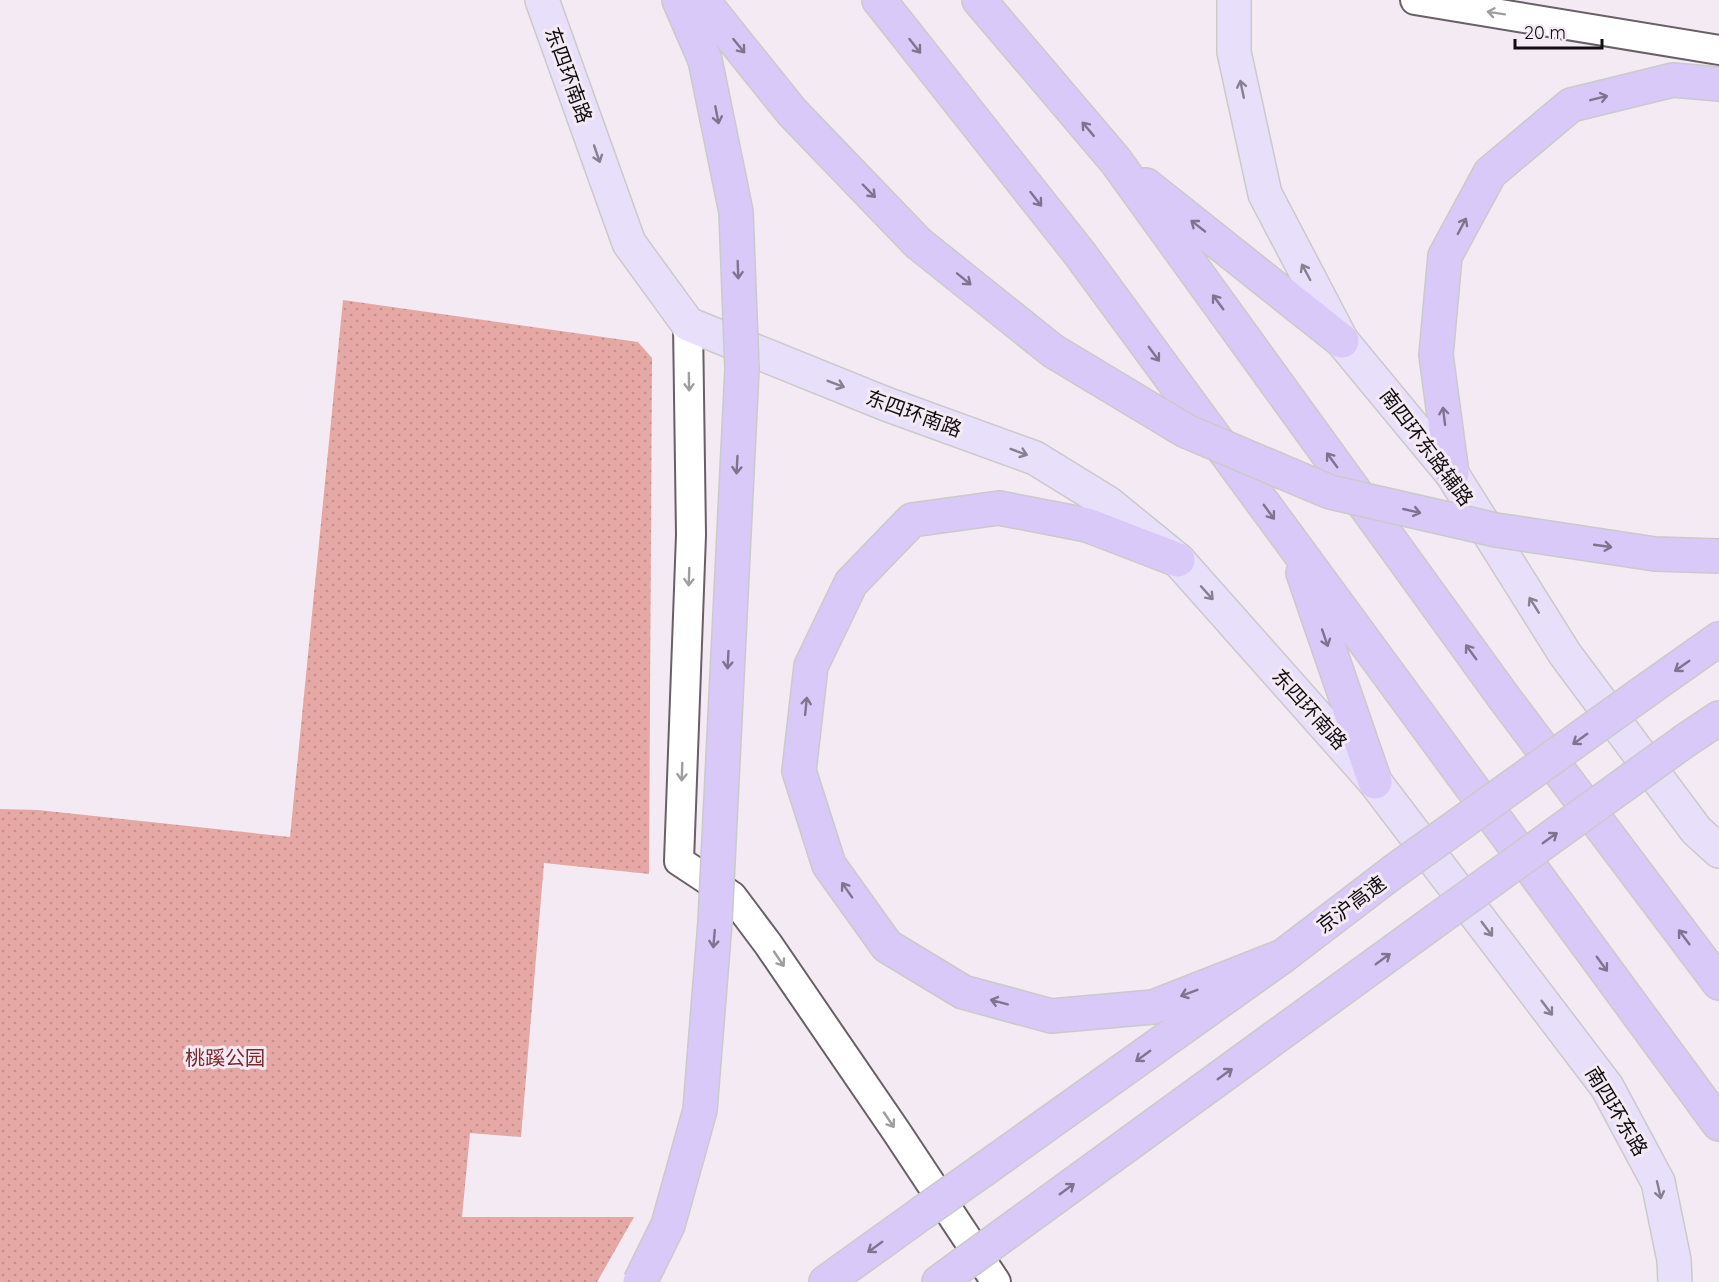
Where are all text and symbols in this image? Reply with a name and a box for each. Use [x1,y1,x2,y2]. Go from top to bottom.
one-way arrow [1486,7,1506,18]
scale bar [1515,12,1602,50]
text: 20 m [1524,21,1566,44]
street label: 东四环南路 [540,24,598,126]
one-way arrow [733,37,746,53]
one-way arrow [909,38,922,54]
one-way arrow [1236,80,1247,100]
one-way arrow [1590,91,1609,103]
one-way arrow [712,104,723,124]
one-way arrow [1082,121,1095,137]
one-way arrow [593,144,604,163]
one-way arrow [861,183,875,198]
one-way arrow [1030,191,1043,207]
one-way arrow [1457,217,1468,235]
one-way arrow [1190,219,1206,232]
one-way arrow [733,260,744,280]
one-way arrow [1300,263,1311,281]
one-way arrow [956,273,972,286]
one-way arrow [1211,294,1224,310]
one-way arrow [1148,346,1160,362]
one-way arrow [683,372,695,392]
one-way arrow [826,379,845,390]
street label: 东四环南路 [863,384,965,442]
street label: 南四环东路辅路 [1375,384,1479,510]
one-way arrow [1439,406,1450,426]
one-way arrow [1009,447,1028,458]
one-way arrow [1326,452,1338,468]
one-way arrow [732,455,743,475]
one-way arrow [1263,503,1275,519]
one-way arrow [1402,505,1421,517]
one-way arrow [1593,541,1613,552]
one-way arrow [684,567,695,587]
one-way arrow [1200,585,1214,600]
one-way arrow [1528,597,1540,614]
one-way arrow [1321,628,1332,647]
one-way arrow [1465,644,1477,660]
one-way arrow [722,649,733,669]
one-way arrow [1674,660,1690,672]
street label: 东四环南路 [1267,663,1353,755]
one-way arrow [801,697,812,716]
one-way arrow [1572,733,1588,745]
one-way arrow [676,762,688,782]
one-way arrow [1542,832,1558,844]
street label: 京沪高速 [1312,870,1390,938]
one-way arrow [841,883,853,899]
one-way arrow [1481,920,1493,936]
one-way arrow [708,928,719,948]
one-way arrow [1678,929,1690,945]
one-way arrow [772,951,785,968]
one-way arrow [1374,953,1390,965]
one-way arrow [1595,956,1608,972]
one-way arrow [1181,988,1199,999]
one-way arrow [990,995,1009,1007]
one-way arrow [1541,999,1553,1015]
park label: 桃蹊公园 [185,1045,265,1070]
one-way arrow [1136,1049,1152,1062]
street label: 南四环东路 [1581,1062,1653,1160]
one-way arrow [1217,1068,1233,1080]
one-way arrow [883,1112,895,1128]
one-way arrow [1654,1181,1666,1200]
one-way arrow [1059,1182,1075,1195]
one-way arrow [867,1241,883,1253]

